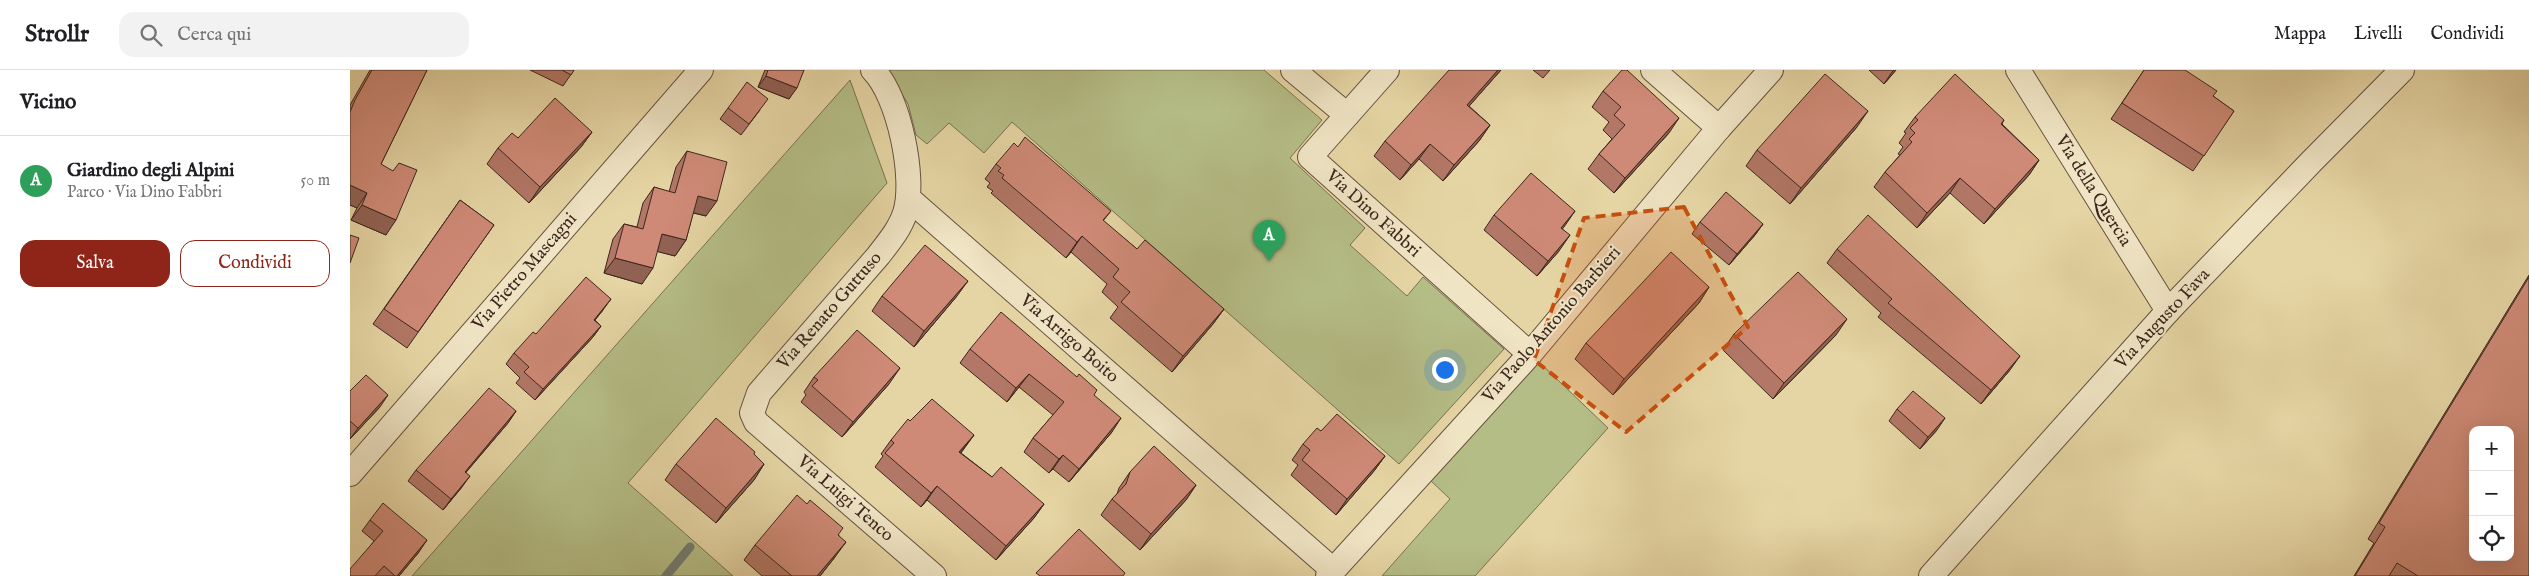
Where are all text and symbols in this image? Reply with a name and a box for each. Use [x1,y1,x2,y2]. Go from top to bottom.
search box [119,12,469,57]
text: Strollr [25,19,89,50]
icon: search [137,21,165,49]
text: Cerca qui [177,23,251,47]
text: Mappa [2274,23,2326,46]
text: Livelli [2354,23,2402,46]
text: Condividi [2430,23,2504,46]
text: Vicino [20,89,76,116]
street label: Via della Quercia [2049,130,2137,251]
text: Giardino degli Alpini [67,159,234,183]
street label: Via Dino Fabbri [1320,165,1426,263]
text: A [31,171,41,191]
text: 50 m [301,171,330,191]
text: Parco · Via Dino Fabbri [67,183,222,203]
street label: Via Pietro Mascagni [467,208,583,336]
pin: A [1253,220,1285,261]
button: Salva [20,240,170,287]
button: Condividi [180,240,330,287]
street label: Via Paolo Antonio Barbieri [1477,242,1626,409]
street label: Via Renato Guttuso [772,247,888,375]
street label: Via Augusto Fava [2110,264,2216,375]
street label: Via Arrigo Boito [1014,289,1124,389]
your location [1432,357,1458,383]
map controls [2469,426,2514,561]
button: + [2469,426,2514,471]
street label: Via Luigi Tenco [791,450,898,547]
button: − [2469,471,2514,516]
button: locate [2469,516,2514,561]

